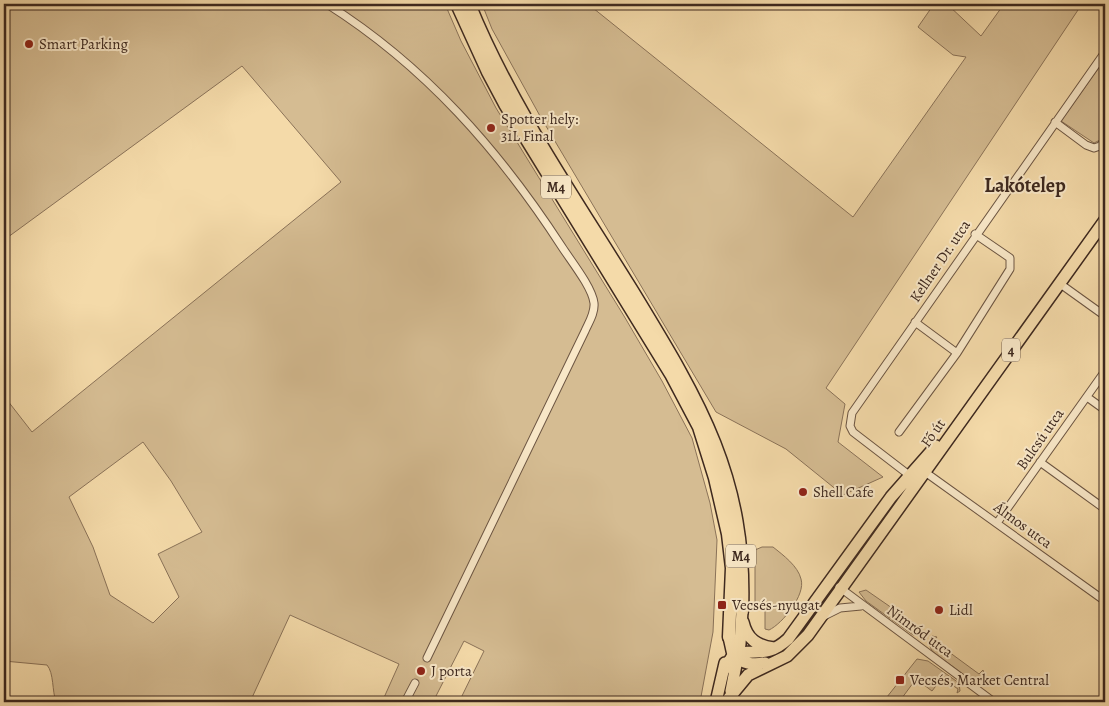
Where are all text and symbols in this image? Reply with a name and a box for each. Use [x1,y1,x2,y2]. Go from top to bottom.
place label: Smart Parking [39,34,129,54]
marker: Smart Parking [23,38,35,50]
place label: Spotter hely: 31L Final [501,109,579,146]
marker: Spotter hely: 31L Final [485,122,497,134]
district label: Lakótelep [984,172,1066,199]
road number: M4 [541,176,571,198]
street label: Kellner Dr. utca [905,216,975,306]
road number: 4 [1002,338,1020,362]
street label: Bulcsú utca [1012,404,1068,474]
street label: Fő út [916,415,950,451]
place label: Shell Cafe [813,482,874,502]
marker: Shell Cafe [797,486,809,498]
street label: Álmos utca [989,497,1056,553]
road number: M4 [726,544,756,568]
place label: Vecsés-nyugat [731,595,820,615]
marker: Vecsés-nyugat [716,599,728,611]
street label: Nimród utca [883,600,957,662]
place label: Lidl [949,600,973,620]
marker: Lidl [933,604,945,616]
place label: J porta [431,661,472,681]
marker: J porta [415,665,427,677]
place label: Vecsés, Market Central [909,670,1049,690]
marker: Vecsés, Market Central [894,674,906,686]

